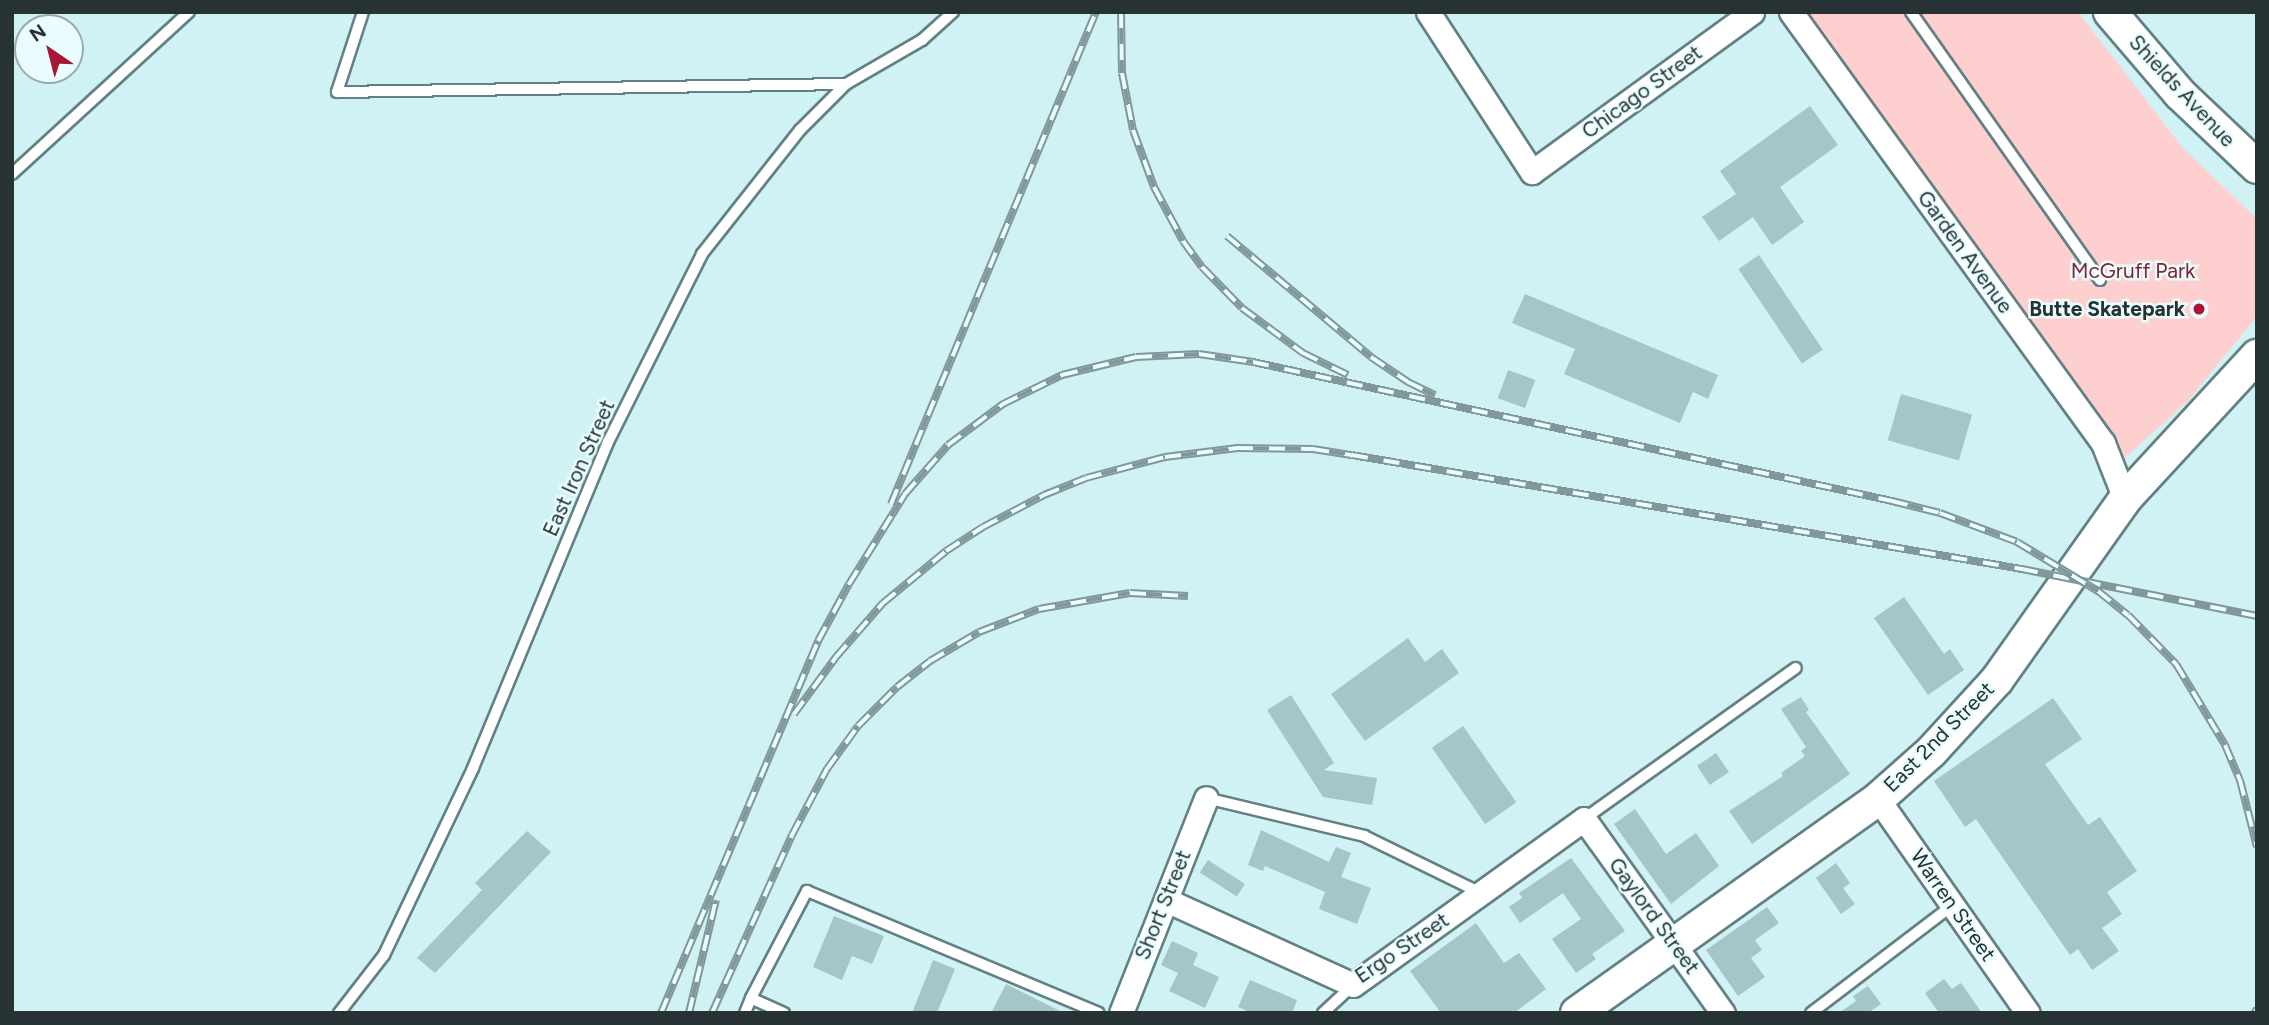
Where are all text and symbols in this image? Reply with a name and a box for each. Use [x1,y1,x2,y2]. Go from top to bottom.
north arrow [14,14,84,84]
text: N [25,19,50,47]
street label: Shields Avenue [2124,30,2240,152]
street label: Chicago Street [1577,40,1707,144]
street label: Garden Avenue [1912,186,2018,318]
park label: McGruff Park [2071,258,2195,284]
place label: Butte Skatepark [2029,296,2185,322]
marker: Butte Skatepark [2191,301,2207,317]
street label: East Iron Street [538,396,620,540]
street label: East 2nd Street [1879,677,1999,797]
street label: Warren Street [1905,844,2001,966]
street label: Short Street [1130,847,1196,963]
street label: Gaylord Street [1603,853,1705,979]
street label: Ergo Street [1350,907,1454,989]

